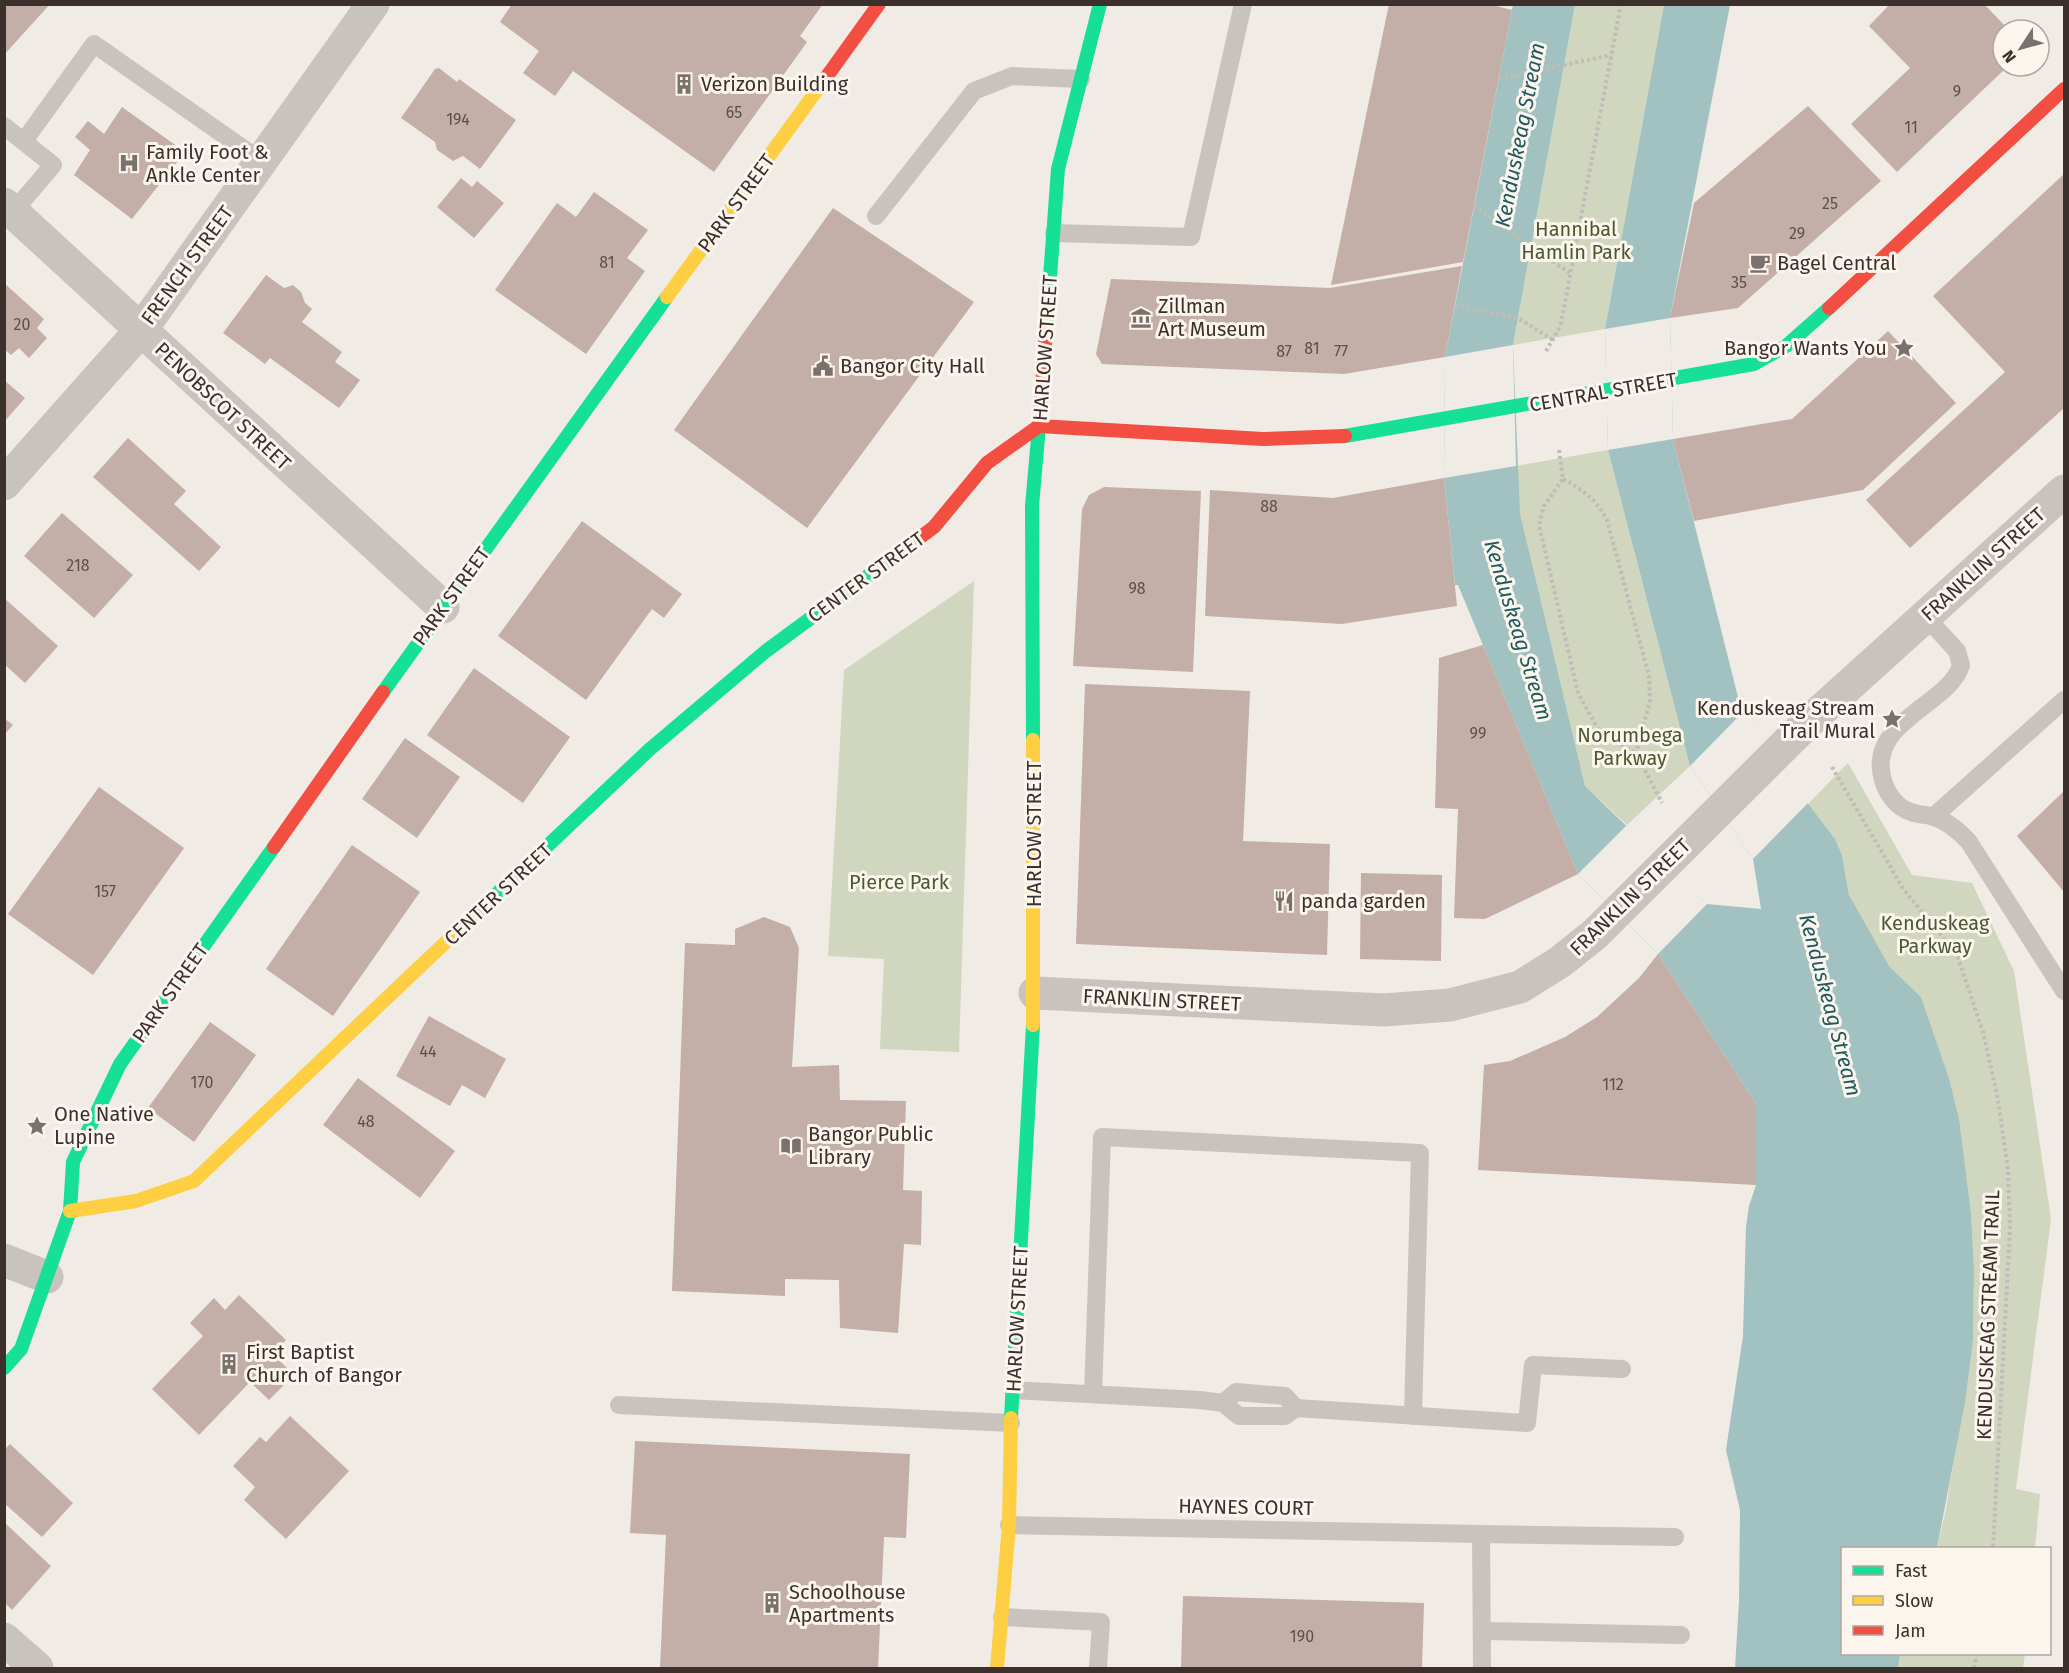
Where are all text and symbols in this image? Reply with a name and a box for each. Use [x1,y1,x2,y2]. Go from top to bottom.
north arrow [1991,18,2051,78]
water label: Kenduskeag Stream [1489,40,1551,230]
text: N [1998,47,2020,66]
building icon: Verizon Building [672,72,696,96]
place label: Verizon Building [701,72,849,96]
house number: 9 [1953,82,1961,101]
house number: 65 [726,103,742,122]
house number: 194 [446,110,470,129]
house number: 11 [1904,118,1918,137]
place label: Family Foot & Ankle Center [146,140,269,187]
street label: PARK STREET [692,149,780,257]
hospital icon: Family Foot & Ankle Center [117,151,141,175]
house number: 25 [1822,194,1838,213]
street label: FRENCH STREET [136,200,239,329]
park label: Hannibal Hamlin Park [1521,217,1632,264]
house number: 29 [1789,224,1805,243]
cafe icon: Bagel Central [1748,251,1772,275]
place label: Bagel Central [1777,251,1896,275]
house number: 81 [599,253,615,272]
street label: HARLOW STREET [1028,273,1062,422]
house number: 35 [1731,273,1747,292]
place label: Zillman Art Museum [1158,294,1266,341]
museum icon: Zillman Art Museum [1129,306,1153,330]
house number: 20 [14,315,30,334]
place label: Bangor Wants You [1724,336,1887,360]
place icon: Bangor Wants You [1892,336,1916,360]
street label: PENOBSCOT STREET [150,337,296,475]
house number: 81 [1304,339,1320,358]
house number: 87 [1276,342,1292,361]
house number: 77 [1334,342,1348,361]
public building icon: Bangor City Hall [811,354,835,378]
place label: Bangor City Hall [840,354,985,378]
street label: CENTRAL STREET [1527,367,1679,417]
house number: 88 [1260,497,1278,516]
street label: FRANKLIN STREET [1916,502,2050,626]
street label: CENTER STREET [803,526,930,627]
water label: Kenduskeag Stream [1478,537,1558,723]
street label: PARK STREET [407,542,495,650]
house number: 218 [66,556,90,575]
house number: 98 [1128,579,1146,598]
place label: Kenduskeag Stream Trail Mural [1697,696,1875,743]
place icon: Kenduskeag Stream Trail Mural [1880,707,1904,731]
park label: Norumbega Parkway [1577,723,1683,770]
house number: 99 [1470,724,1486,743]
street label: HARLOW STREET [1022,760,1046,907]
street label: FRANKLIN STREET [1565,833,1696,961]
street label: CENTER STREET [439,837,557,950]
park label: Pierce Park [849,870,950,894]
house number: 157 [94,882,116,901]
restaurant icon: panda garden [1272,889,1296,913]
place label: panda garden [1301,889,1426,913]
water label: Kenduskeag Stream [1793,911,1867,1099]
park label: Kenduskeag Parkway [1881,911,1990,958]
street label: PARK STREET [127,938,213,1047]
street label: FRANKLIN STREET [1082,984,1242,1016]
house number: 44 [419,1042,437,1061]
house number: 170 [191,1073,213,1092]
house number: 112 [1602,1075,1624,1094]
place label: One Native Lupine [54,1102,154,1149]
house number: 48 [357,1112,375,1131]
place icon: One Native Lupine [25,1114,49,1138]
place label: Bangor Public Library [808,1122,933,1169]
library icon: Bangor Public Library [779,1134,803,1158]
street label: KENDUSKEAG STREAM TRAIL [1972,1189,2004,1441]
street label: HARLOW STREET [1001,1245,1033,1393]
place label: First Baptist Church of Bangor [246,1340,402,1387]
building icon: First Baptist Church of Bangor [217,1352,241,1376]
street label: HAYNES COURT [1178,1494,1315,1520]
legend [1841,1547,2051,1655]
text: Fast [1895,1560,1928,1582]
place label: Schoolhouse Apartments [789,1580,906,1627]
text: Slow [1895,1590,1934,1612]
building icon: Schoolhouse Apartments [760,1591,784,1615]
text: Jam [1895,1620,1926,1642]
house number: 190 [1290,1627,1314,1646]

